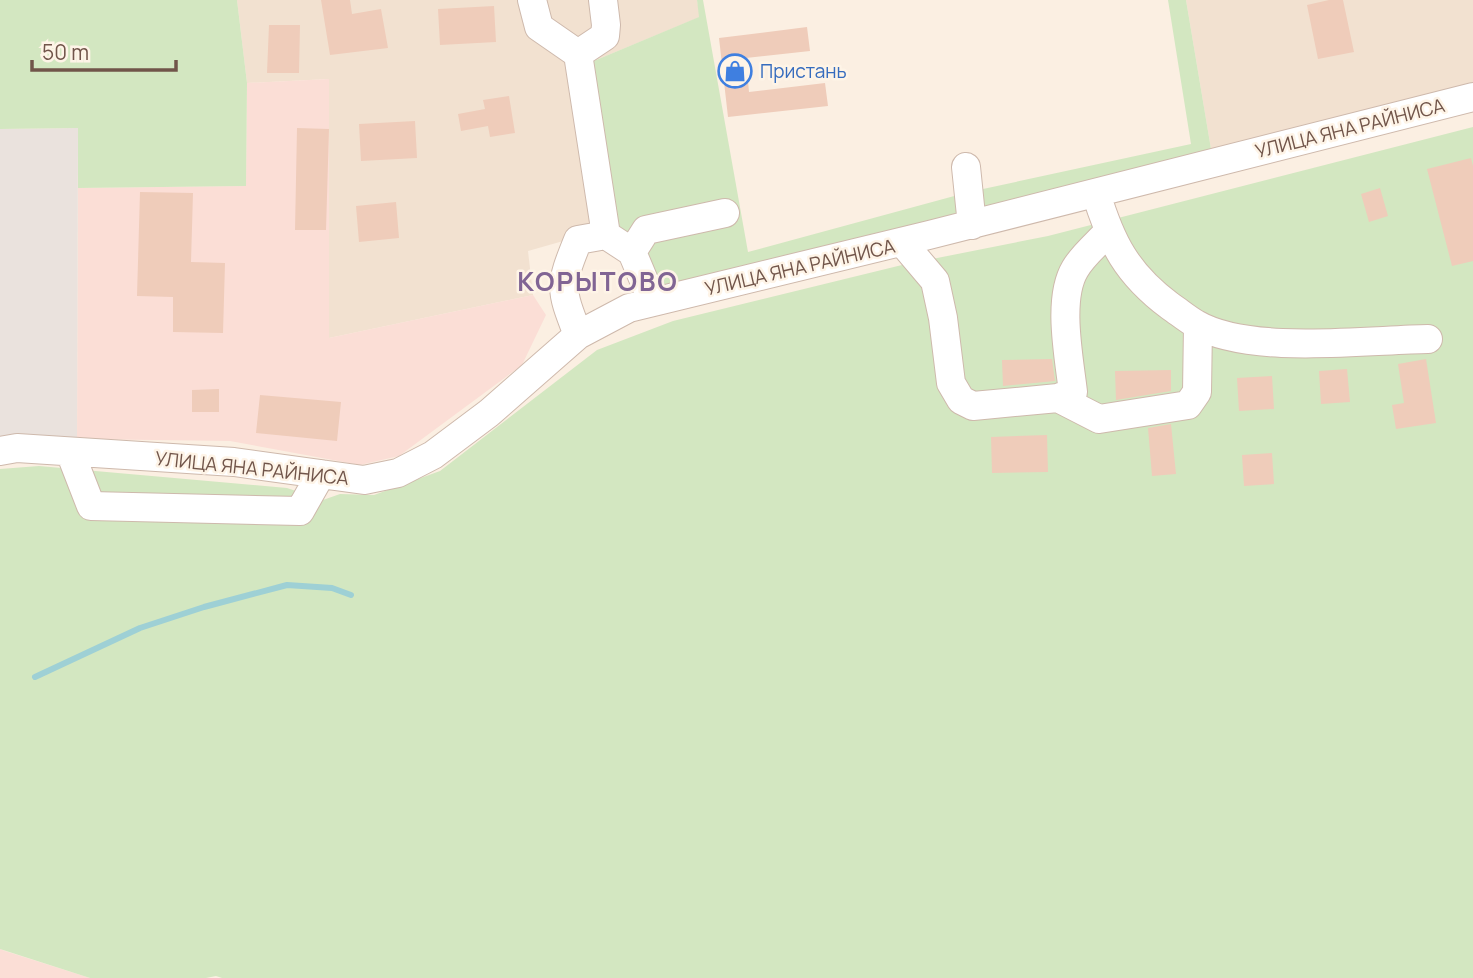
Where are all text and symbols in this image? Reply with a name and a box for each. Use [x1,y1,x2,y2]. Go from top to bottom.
scale bar [32,28,175,72]
text: 50 m [42,38,89,66]
shop icon: Пристань [716,52,754,90]
place label: Пристань [760,58,847,84]
street label: УЛИЦА ЯНА РАЙНИСА [1253,92,1447,164]
street label: УЛИЦА ЯНА РАЙНИСА [702,232,898,302]
district label: КОРЫТОВО [517,263,679,299]
street label: УЛИЦА ЯНА РАЙНИСА [154,445,350,491]

